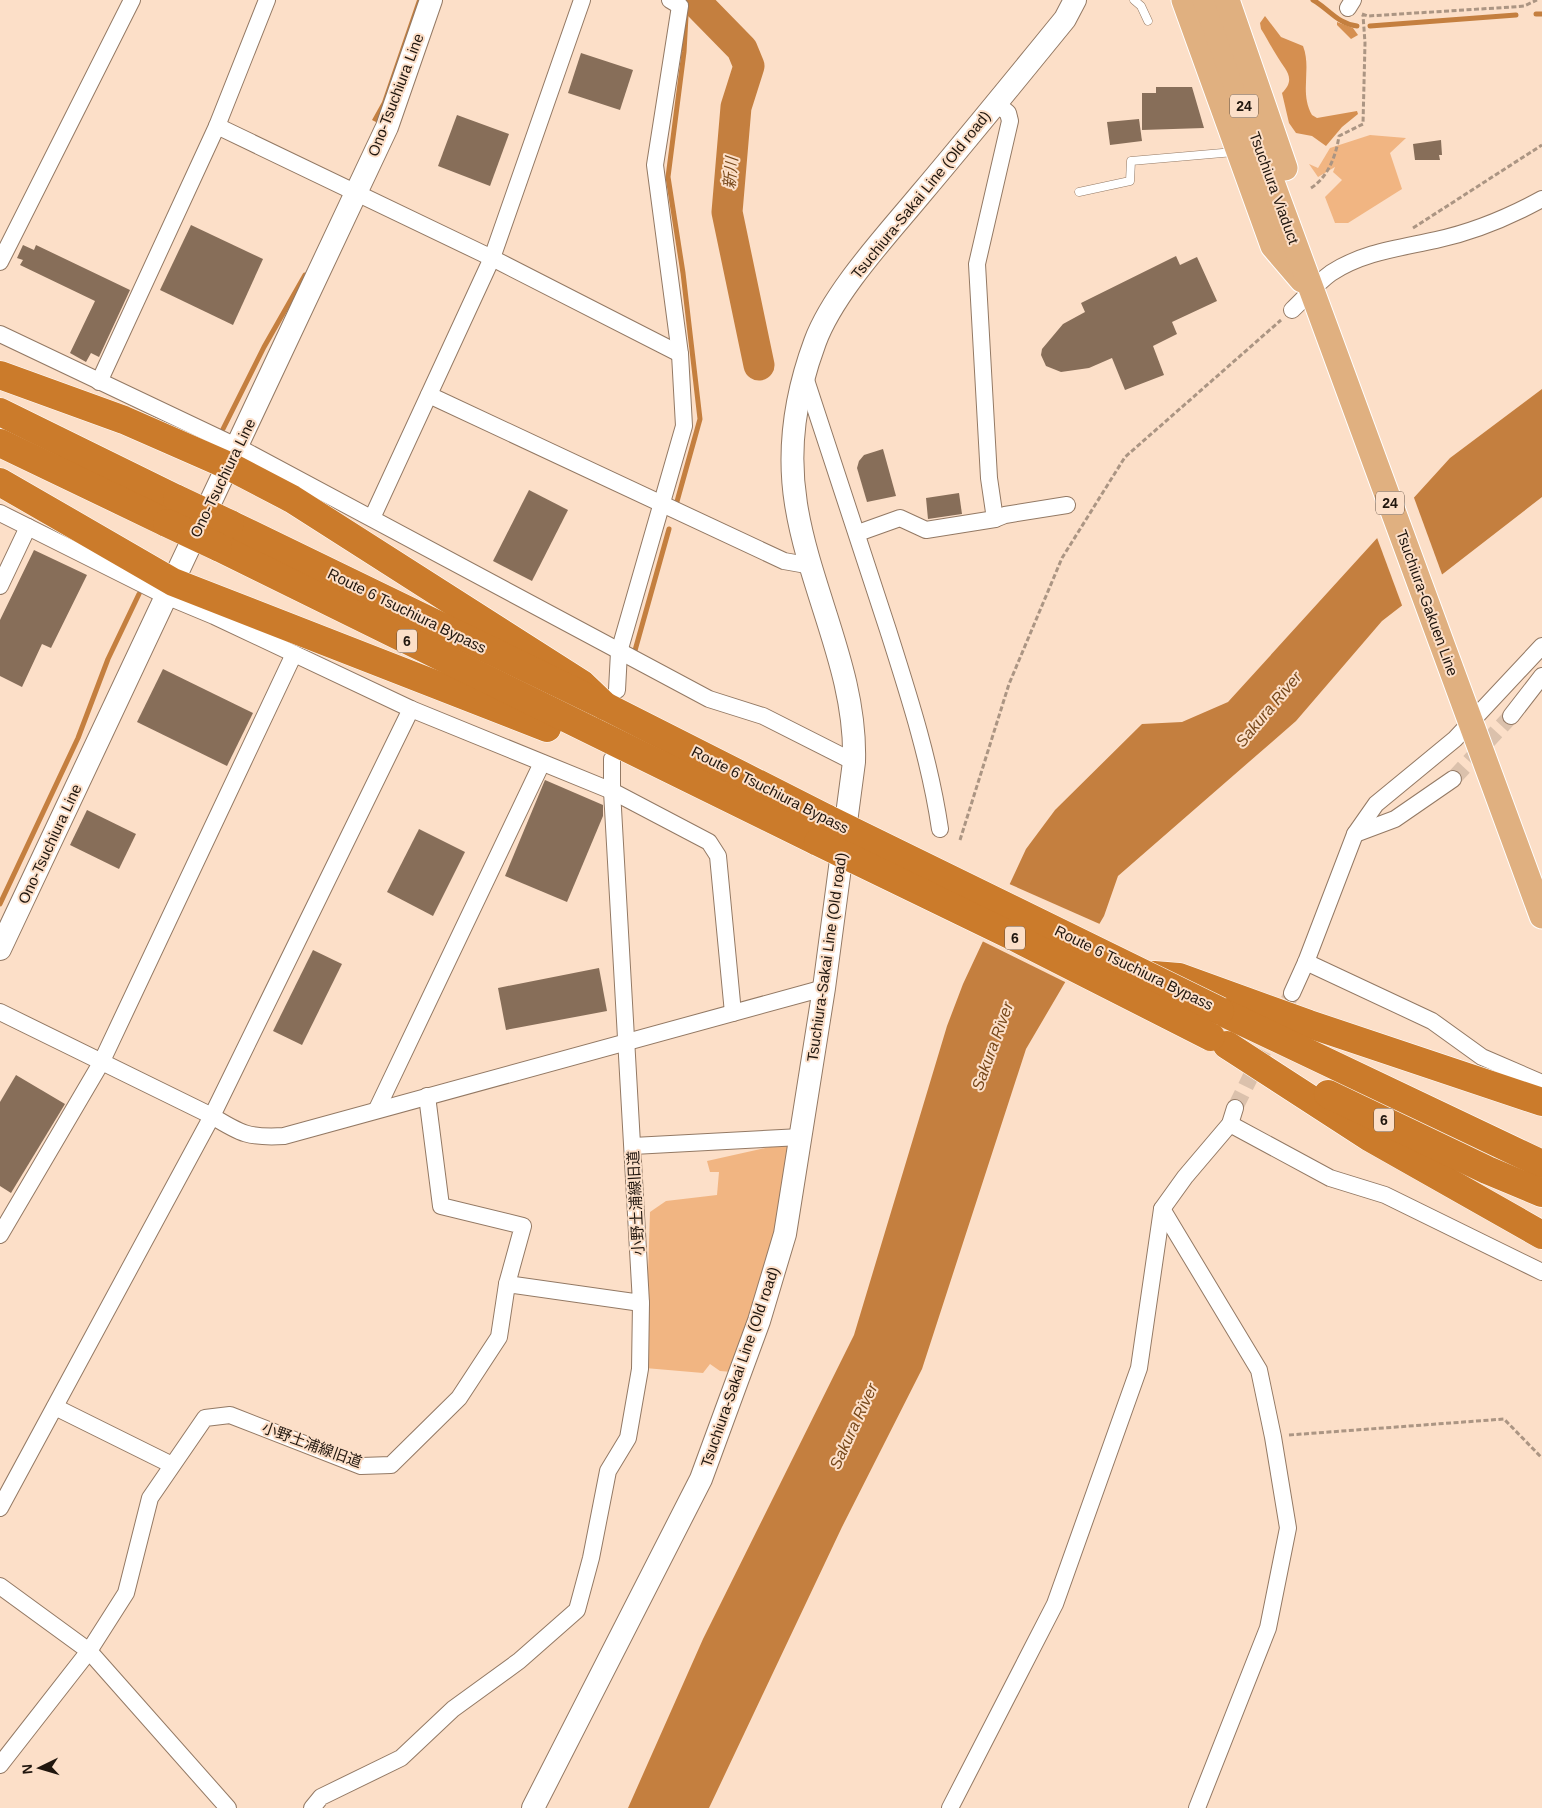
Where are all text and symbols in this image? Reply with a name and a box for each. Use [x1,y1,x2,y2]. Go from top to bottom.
street label: Ono-Tsuchiura Line [364,31,427,159]
road number: 24 [1230,94,1258,118]
street label: Tsuchiura-Sakai Line (Old road) [848,107,994,282]
street label: Tsuchiura Viaduct [1246,129,1303,247]
water label: 新川 [721,154,741,190]
street label: Ono-Tsuchiura Line [186,416,259,540]
road number: 24 [1376,492,1404,514]
street label: Tsuchiura-Gakuen Line [1393,527,1462,678]
street label: Route 6 Tsuchiura Bypass [325,565,489,657]
road number: 6 [397,630,417,652]
water label: Sakura River [1232,668,1305,750]
street label: Route 6 Tsuchiura Bypass [689,742,852,837]
street label: Ono-Tsuchiura Line [14,781,85,906]
street label: Tsuchiura-Sakai Line (Old road) [803,851,850,1063]
street label: Route 6 Tsuchiura Bypass [1052,922,1216,1013]
road number: 6 [1005,926,1025,950]
water label: Sakura River [969,999,1017,1093]
road number: 6 [1374,1108,1394,1132]
street label: 小野土浦線旧道 [624,1150,647,1256]
street label: Tsuchiura-Sakai Line (Old road) [697,1264,782,1469]
water label: Sakura River [826,1380,881,1472]
street label: 小野土浦線旧道 [260,1419,364,1470]
north arrow [15,1743,65,1793]
text: N [19,1763,35,1775]

